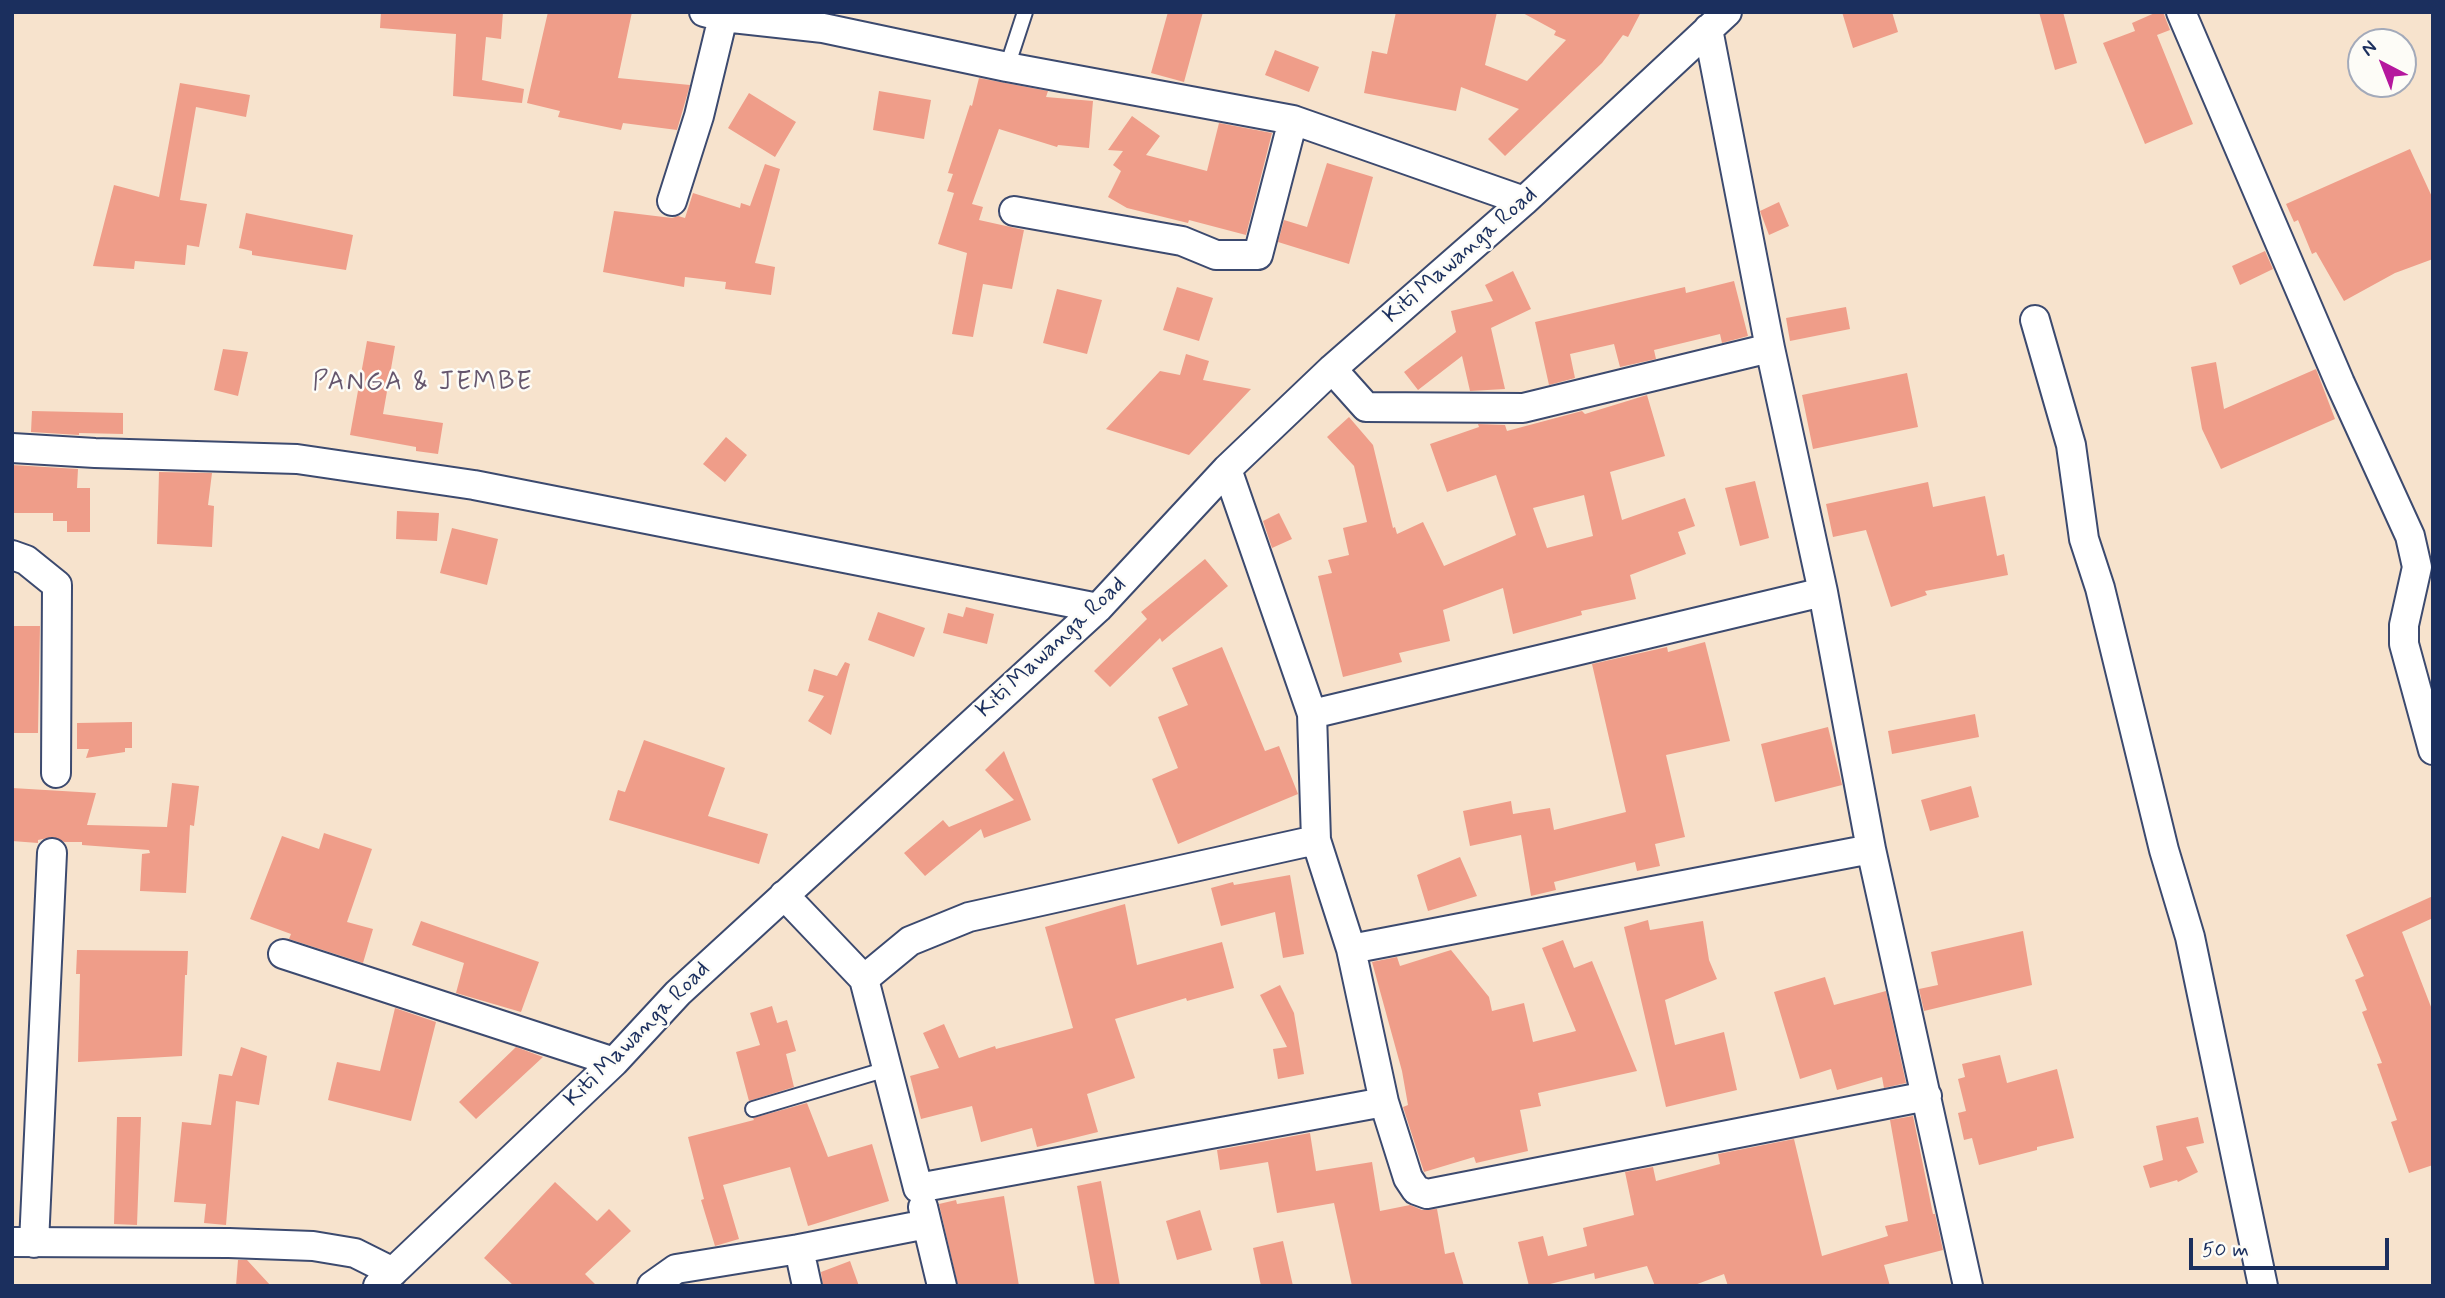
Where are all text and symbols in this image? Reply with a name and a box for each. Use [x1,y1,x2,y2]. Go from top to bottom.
north arrow [2347,28,2417,98]
text: N [2356,35,2382,62]
street label: Kiti Mawanga Road [1378,182,1544,330]
district label: PANGA & JEMBE [311,368,535,400]
street label: Kiti Mawanga Road [971,572,1133,724]
street label: Kiti Mawanga Road [559,956,717,1114]
scale bar [2193,1224,2392,1268]
text: 50 m [2202,1236,2249,1264]

